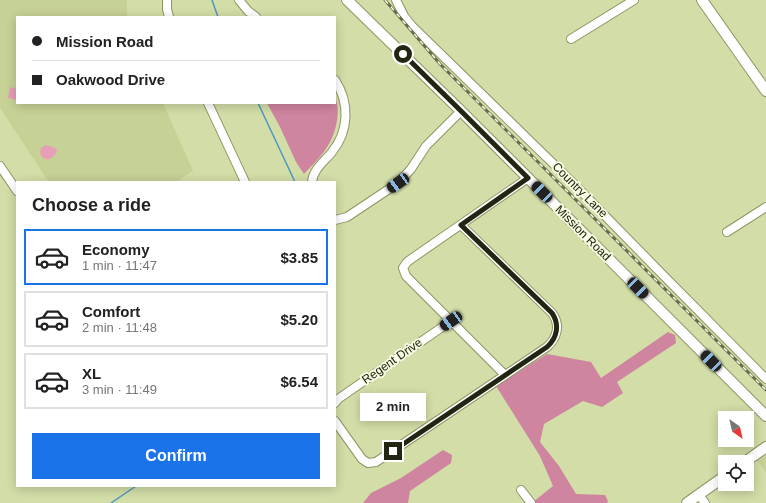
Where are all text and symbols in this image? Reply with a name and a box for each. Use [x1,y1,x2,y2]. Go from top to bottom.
text: Mission Road [56,33,154,50]
route start [394,45,412,63]
text: Oakwood Drive [56,71,165,88]
street label: Country Lane [550,160,611,221]
car [385,171,411,195]
car [529,179,555,205]
text: Choose a ride [32,195,151,215]
street label: Mission Road [552,202,614,264]
icon: car [34,239,70,275]
text: Economy [82,241,150,258]
text: $3.85 [280,249,318,266]
text: 1 min · 11:47 [82,258,157,273]
car [625,275,651,301]
icon: car [34,301,70,337]
text: Comfort [82,303,140,320]
car [438,309,464,333]
text: $5.20 [280,311,318,328]
text: 2 min · 11:48 [82,320,157,335]
street label: Regent Drive [359,335,425,387]
car [698,348,724,374]
icon: car [34,363,70,399]
text: XL [82,365,101,382]
text: $6.54 [280,373,318,390]
text: 3 min · 11:49 [82,382,157,397]
callout: 2 min [360,393,426,421]
text: 2 min [376,399,410,414]
north arrow [718,411,754,447]
map controls [718,411,754,491]
button: Confirm [32,433,320,479]
route end [384,442,402,460]
button: locate [718,455,754,491]

